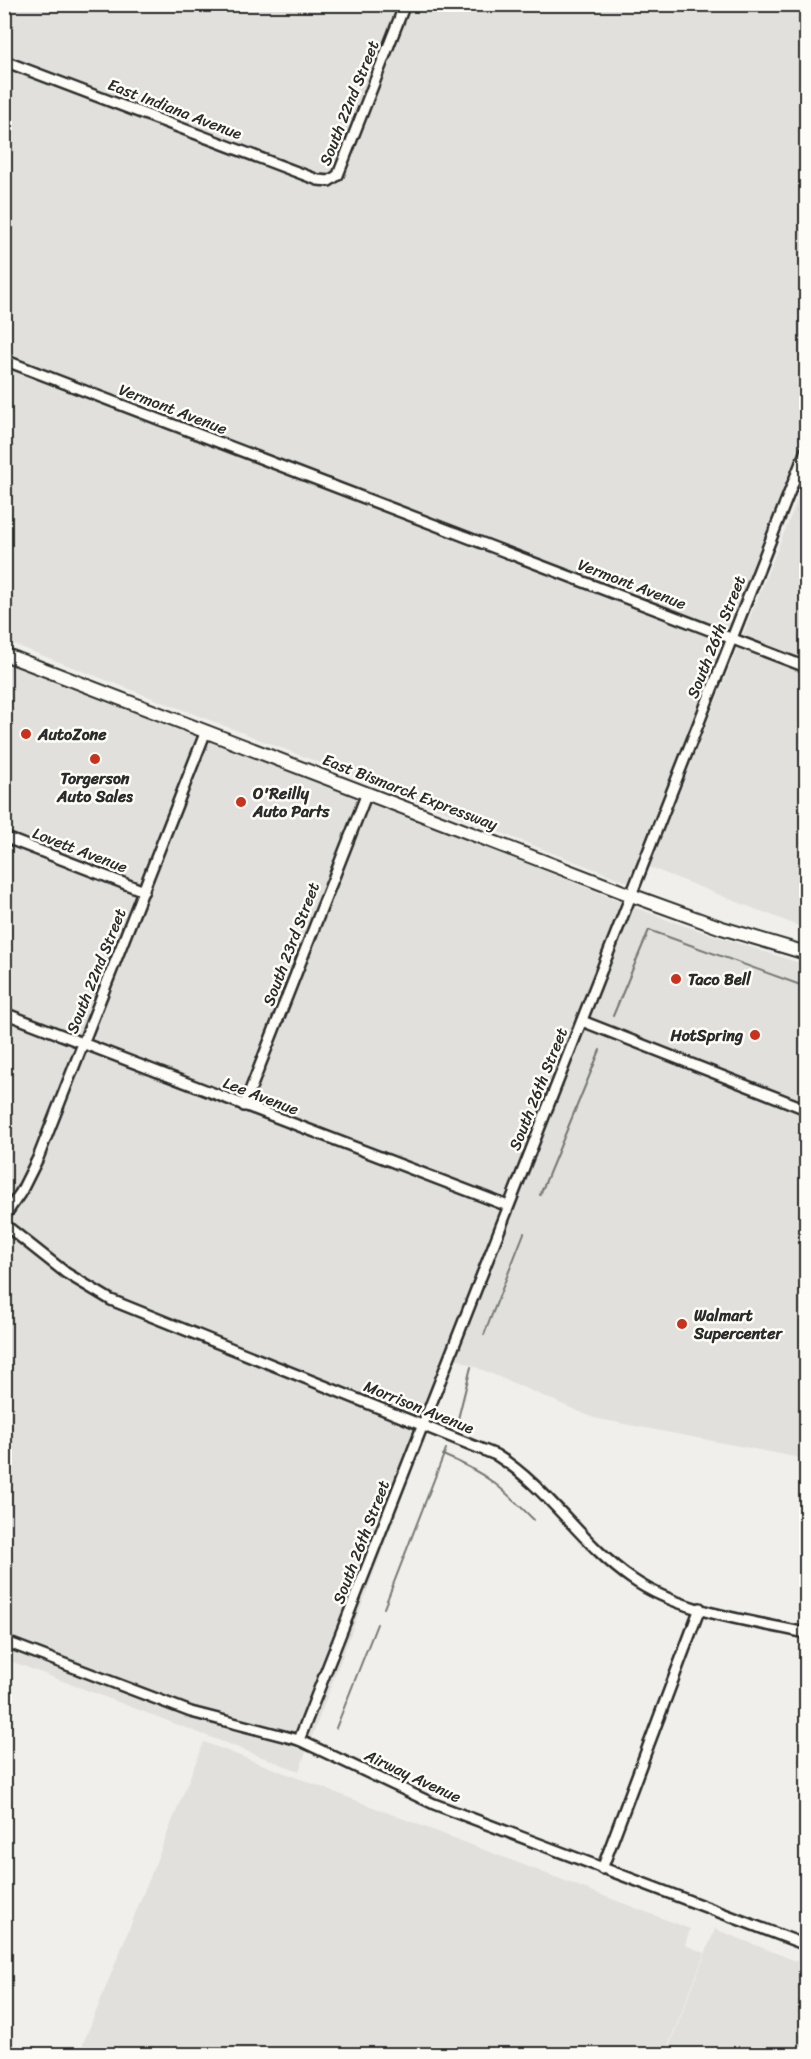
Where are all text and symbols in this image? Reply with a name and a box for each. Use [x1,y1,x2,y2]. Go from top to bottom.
street label: South 22nd Street [311,36,387,170]
street label: East Indiana Avenue [104,70,247,148]
street label: Vermont Avenue [114,375,232,443]
street label: Vermont Avenue [573,550,691,618]
street label: South 26th Street [678,571,754,703]
place label: AutoZone [37,720,107,749]
marker: AutoZone [19,727,33,741]
street label: East Bismarck Expressway [318,745,502,839]
marker: Torgerson Auto Sales [88,752,102,766]
place label: Torgerson Auto Sales [56,764,133,811]
place label: O'Reilly Auto Parts [252,779,330,826]
marker: O'Reilly Auto Parts [234,795,248,809]
street label: Lovett Avenue [28,819,132,881]
street label: South 23rd Street [254,878,328,1010]
street label: South 22nd Street [58,904,134,1038]
place label: Taco Bell [688,965,752,994]
marker: Taco Bell [669,972,683,986]
place label: HotSpring [669,1021,744,1050]
street label: South 26th Street [500,1023,576,1155]
marker: HotSpring [748,1028,762,1042]
street label: Lee Avenue [219,1068,303,1124]
place label: Walmart Supercenter [693,1301,783,1348]
marker: Walmart Supercenter [675,1317,689,1331]
street label: Morrison Avenue [359,1372,479,1442]
street label: South 26th Street [324,1476,398,1608]
street label: Airway Avenue [359,1740,466,1811]

